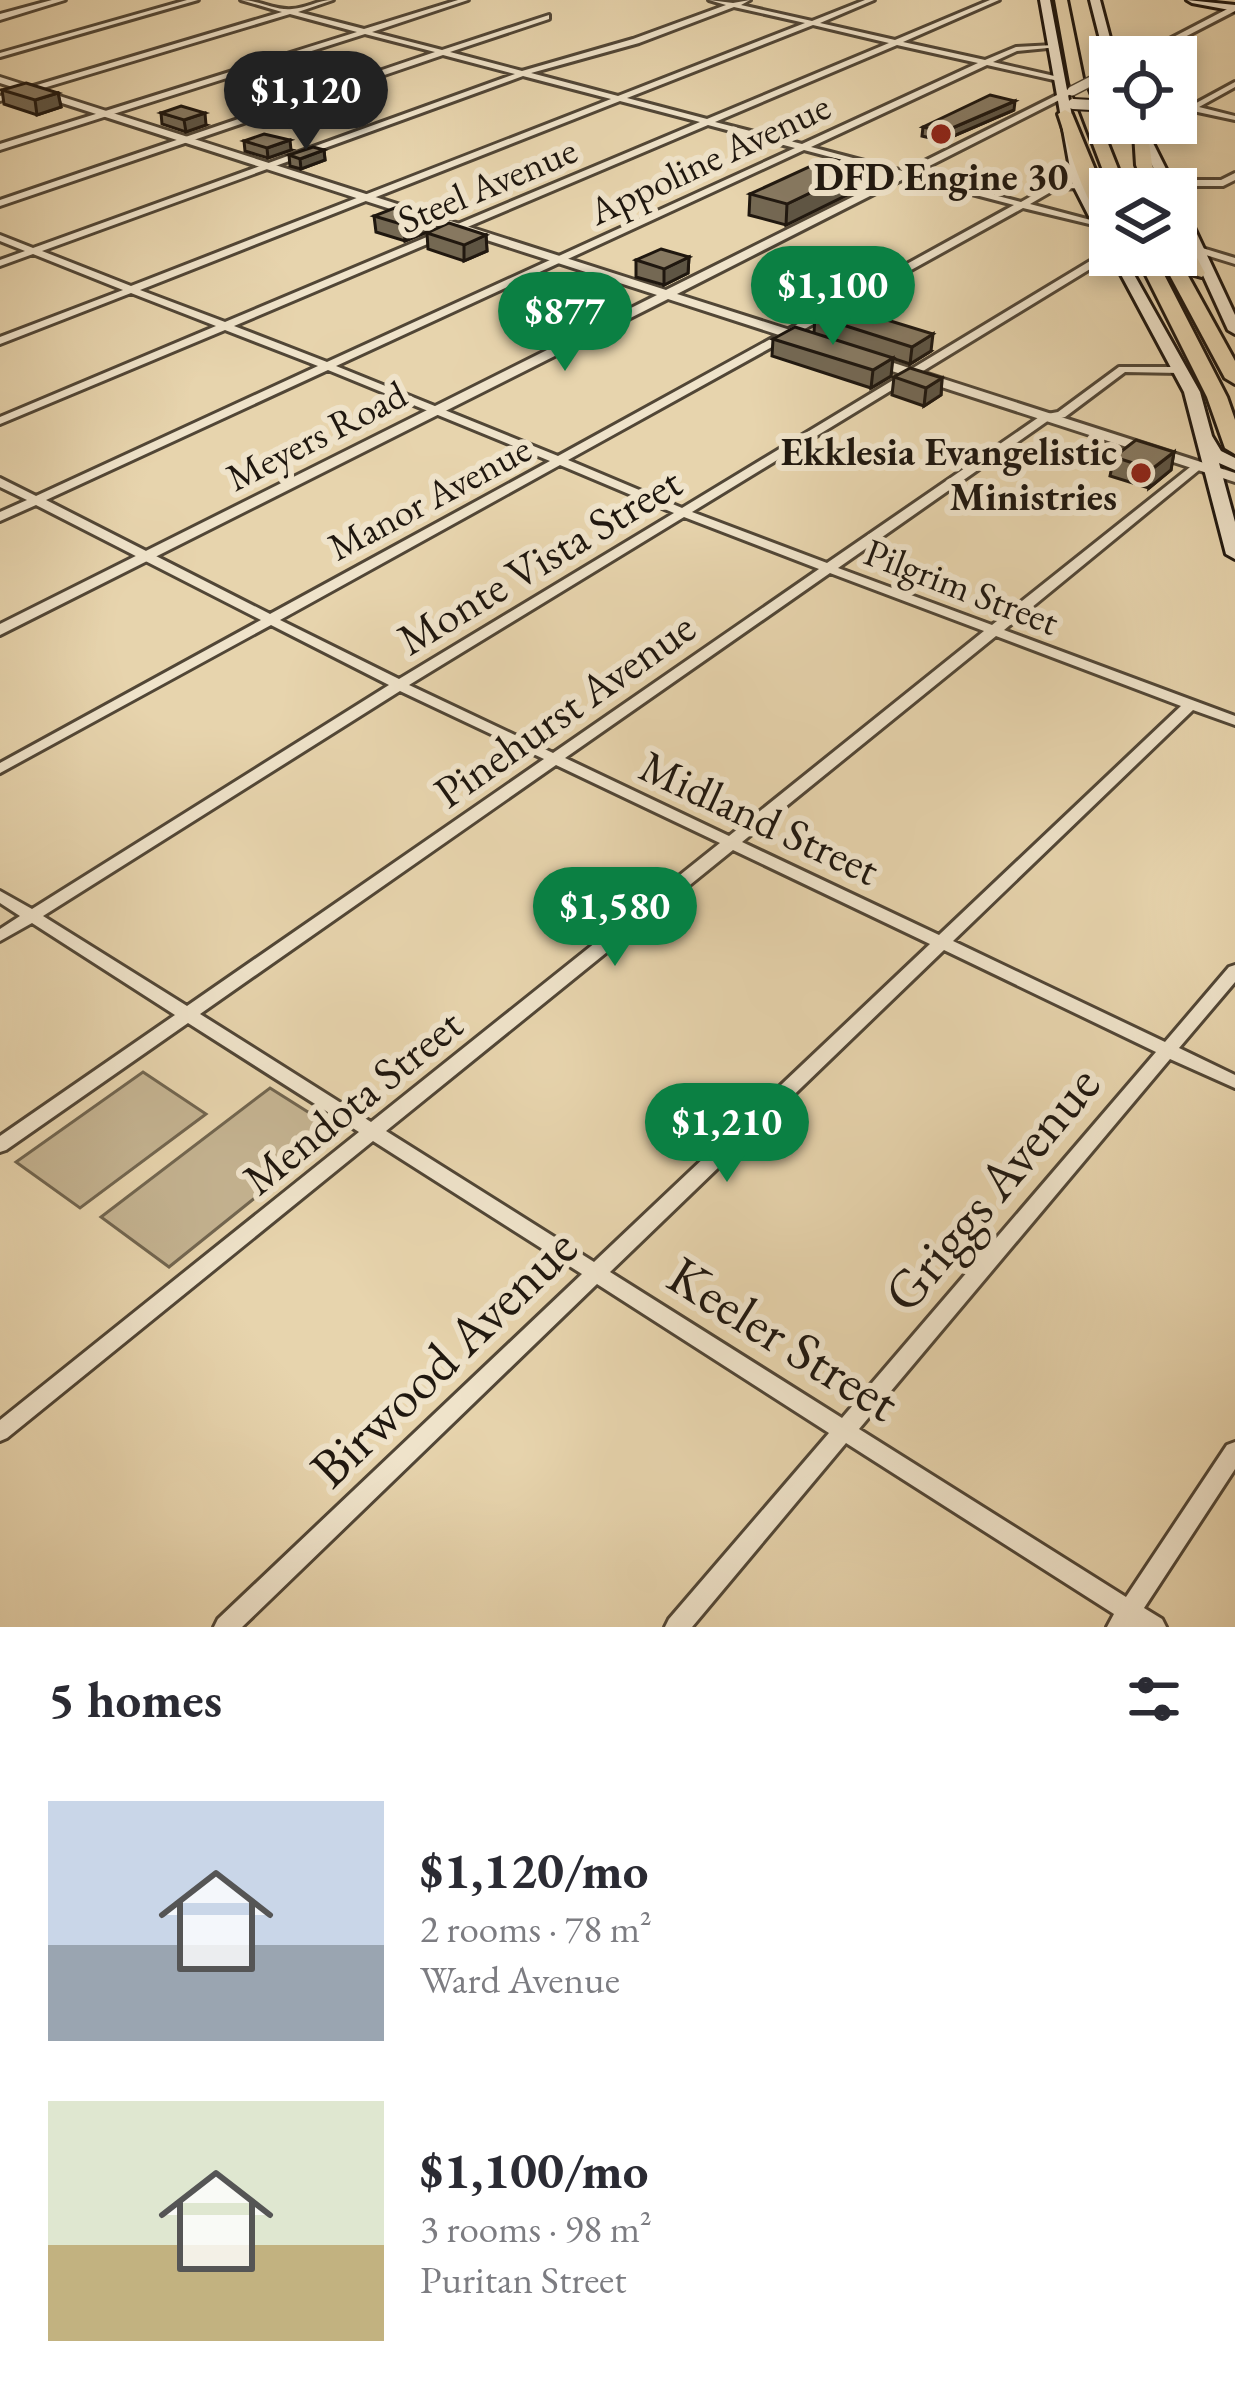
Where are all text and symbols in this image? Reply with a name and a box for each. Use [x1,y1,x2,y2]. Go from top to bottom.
map controls [1089,36,1197,276]
button: locate [1089,36,1197,144]
pin: $1,120 [208,51,404,153]
text: $1,120 [251,64,361,115]
street label: Appoline Avenue [579,80,838,237]
marker: DFD Engine 30 [928,121,954,147]
street label: Steel Avenue [390,124,584,245]
place label: DFD Engine 30 [814,151,1068,202]
button: layers [1089,168,1197,276]
pin: $1,100 [735,246,931,348]
text: $1,100 [778,259,888,310]
pin: $877 [494,272,636,374]
text: $877 [525,285,605,336]
street label: Meyers Road [217,368,415,503]
street label: Manor Avenue [319,423,539,572]
place label: Ekklesia Evangelistic Ministries [781,426,1117,522]
street label: Monte Vista Street [386,452,692,668]
marker: Ekklesia Evangelistic Ministries [1128,460,1154,486]
street label: Pilgrim Street [858,526,1066,647]
street label: Pinehurst Avenue [422,598,706,820]
street label: Midland Street [631,736,889,898]
pin: $1,580 [517,867,713,969]
text: $1,580 [560,880,670,931]
street label: Mendota Street [230,995,474,1207]
street label: Griggs Avenue [867,1050,1115,1326]
pin: $1,210 [629,1083,825,1185]
text: $1,210 [672,1096,782,1147]
street label: Birwood Avenue [295,1212,591,1502]
street label: Keeler Street [655,1239,913,1437]
text: 5 homes [48,1666,222,1732]
icon: filters [1121,1666,1187,1732]
text: $1,120/mo [420,1837,648,1903]
icon: home [144,1849,288,1993]
text: 2 rooms · 78 m² [420,1903,652,1954]
text: Ward Avenue [420,1954,620,2005]
text: $1,100/mo [420,2137,648,2203]
icon: home [144,2149,288,2293]
text: 3 rooms · 98 m² [420,2203,652,2254]
text: Puritan Street [420,2254,627,2305]

